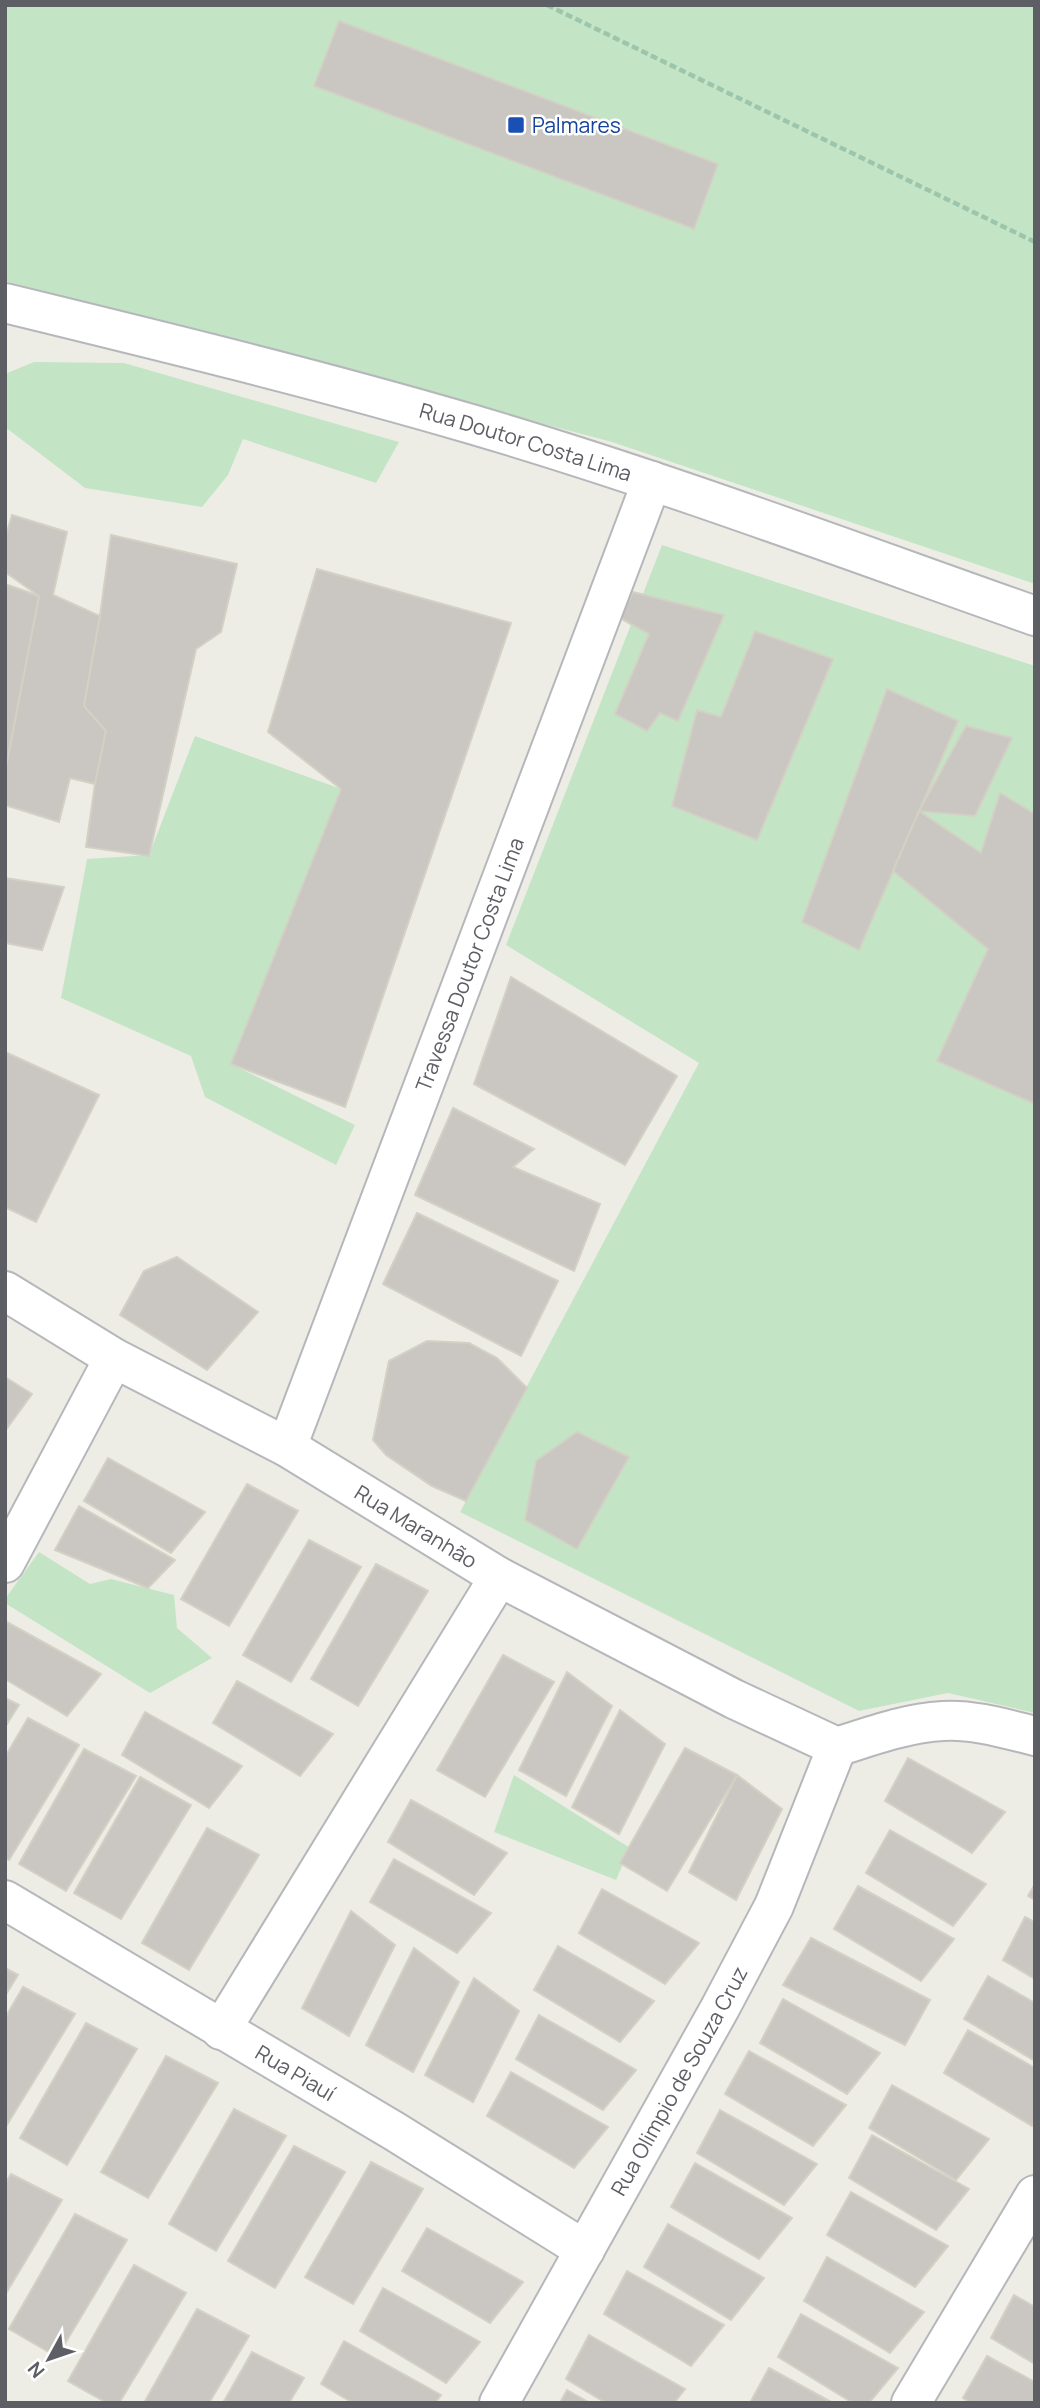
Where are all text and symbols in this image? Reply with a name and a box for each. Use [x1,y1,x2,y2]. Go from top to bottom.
place label: Palmares [532,111,621,139]
marker: Palmares [506,115,526,135]
street label: Rua Doutor Costa Lima [416,396,636,487]
street label: Travessa Doutor Costa Lima [409,833,530,1095]
street label: Rua Maranhão [350,1478,483,1574]
street label: Rua Olimpio de Souza Cruz [604,1961,754,2200]
street label: Rua Piauí [251,2038,341,2107]
north arrow [14,2324,84,2394]
text: N [22,2356,50,2384]

